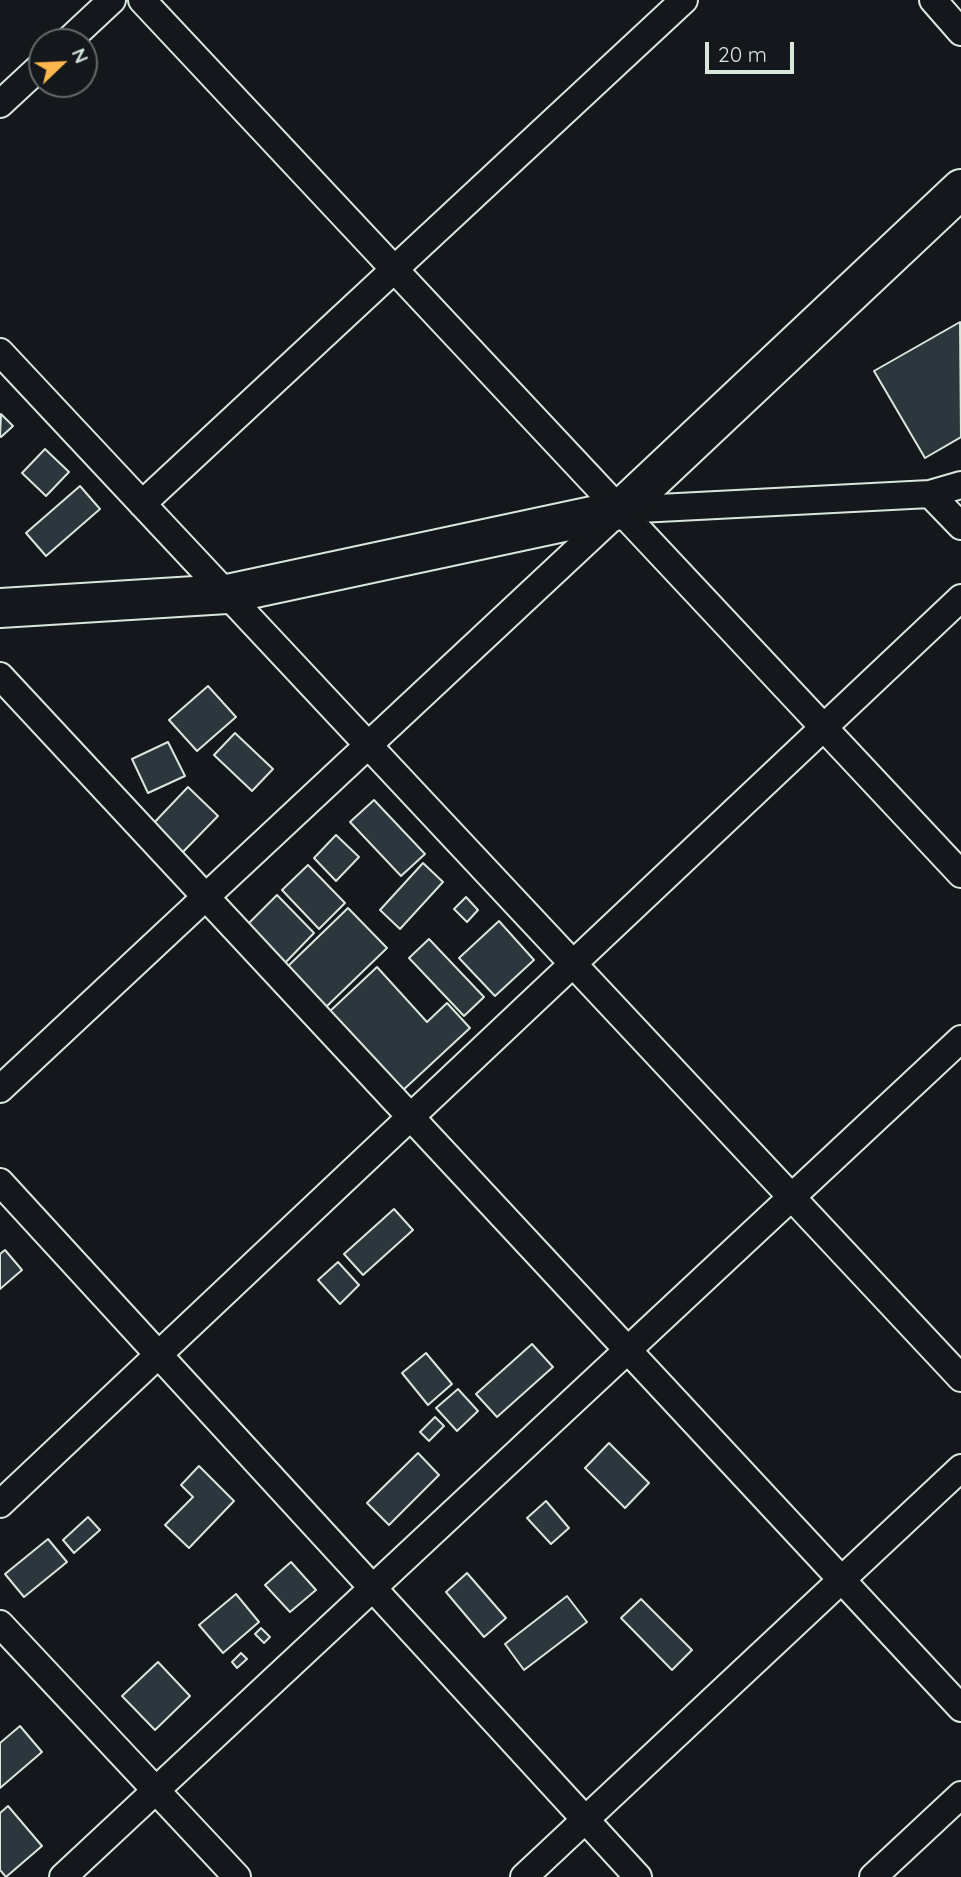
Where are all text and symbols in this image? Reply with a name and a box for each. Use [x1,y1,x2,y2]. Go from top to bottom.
north arrow [28,28,98,98]
scale bar [709,28,798,72]
text: 20 m [718,41,767,67]
text: N [67,44,94,67]

